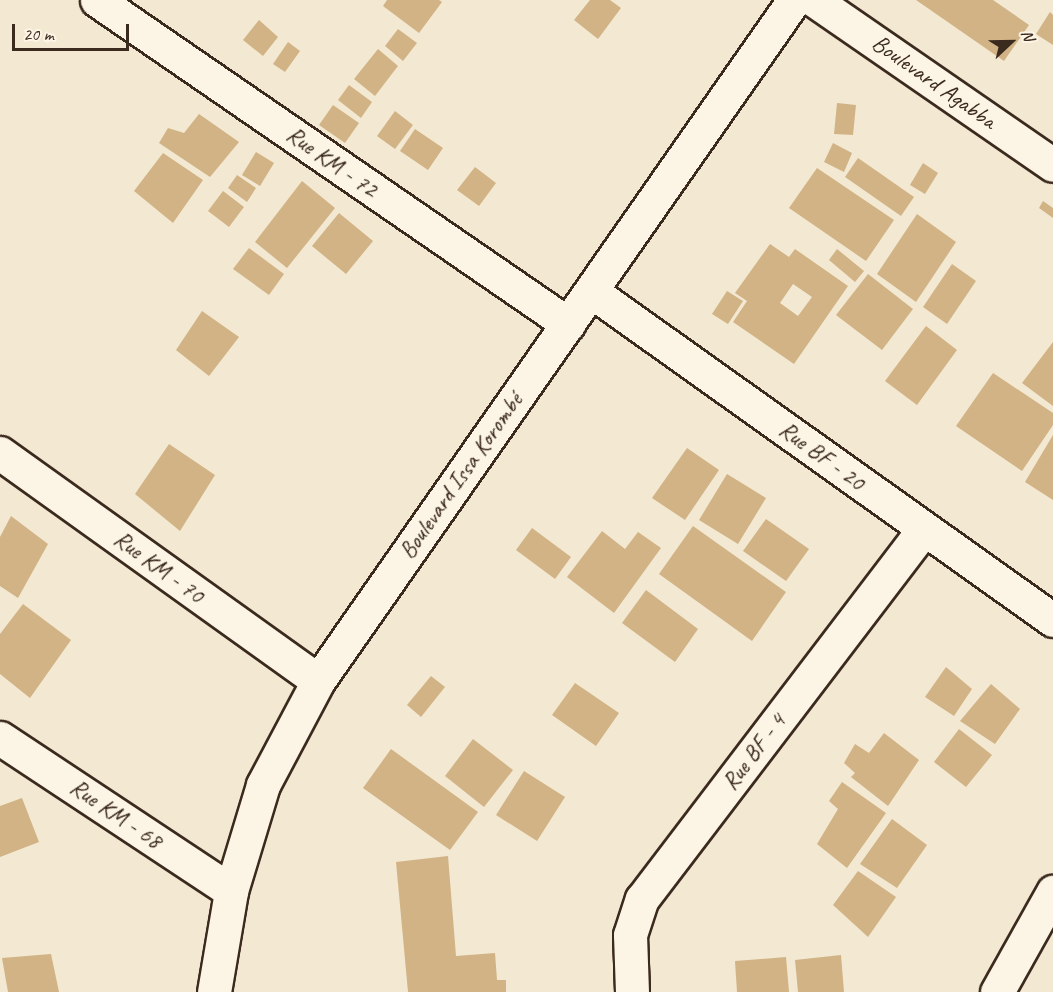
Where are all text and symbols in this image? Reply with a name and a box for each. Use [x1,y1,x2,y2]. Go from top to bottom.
scale bar [15,12,132,50]
north arrow [981,12,1041,72]
text: 20 m [23,23,54,45]
text: N [1017,27,1039,44]
street label: Boulevard Agabba [866,28,1002,136]
street label: Rue KM - 72 [281,120,383,204]
street label: Boulevard Issa Korombé [393,388,529,564]
street label: Rue BF - 20 [773,415,871,497]
street label: Rue KM - 70 [108,525,210,609]
street label: Rue BF - 4 [716,708,792,796]
street label: Rue KM - 68 [64,773,168,855]

